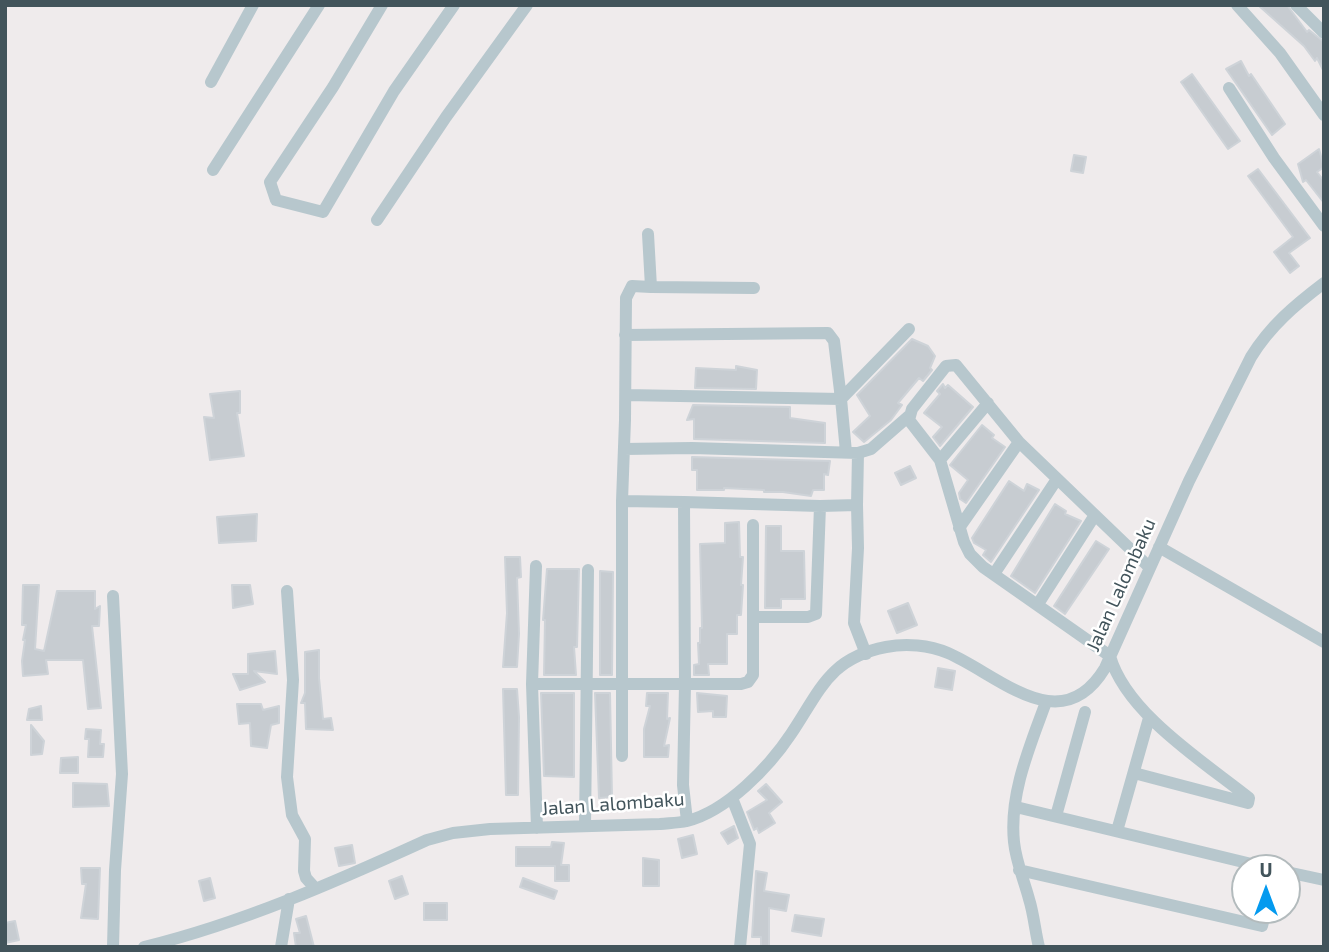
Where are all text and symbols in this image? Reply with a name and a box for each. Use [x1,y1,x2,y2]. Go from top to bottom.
street label: Jalan Lalombaku [1081,515,1161,655]
street label: Jalan Lalombaku [541,788,685,820]
north arrow [1231,854,1301,924]
text: U [1259,858,1273,881]

